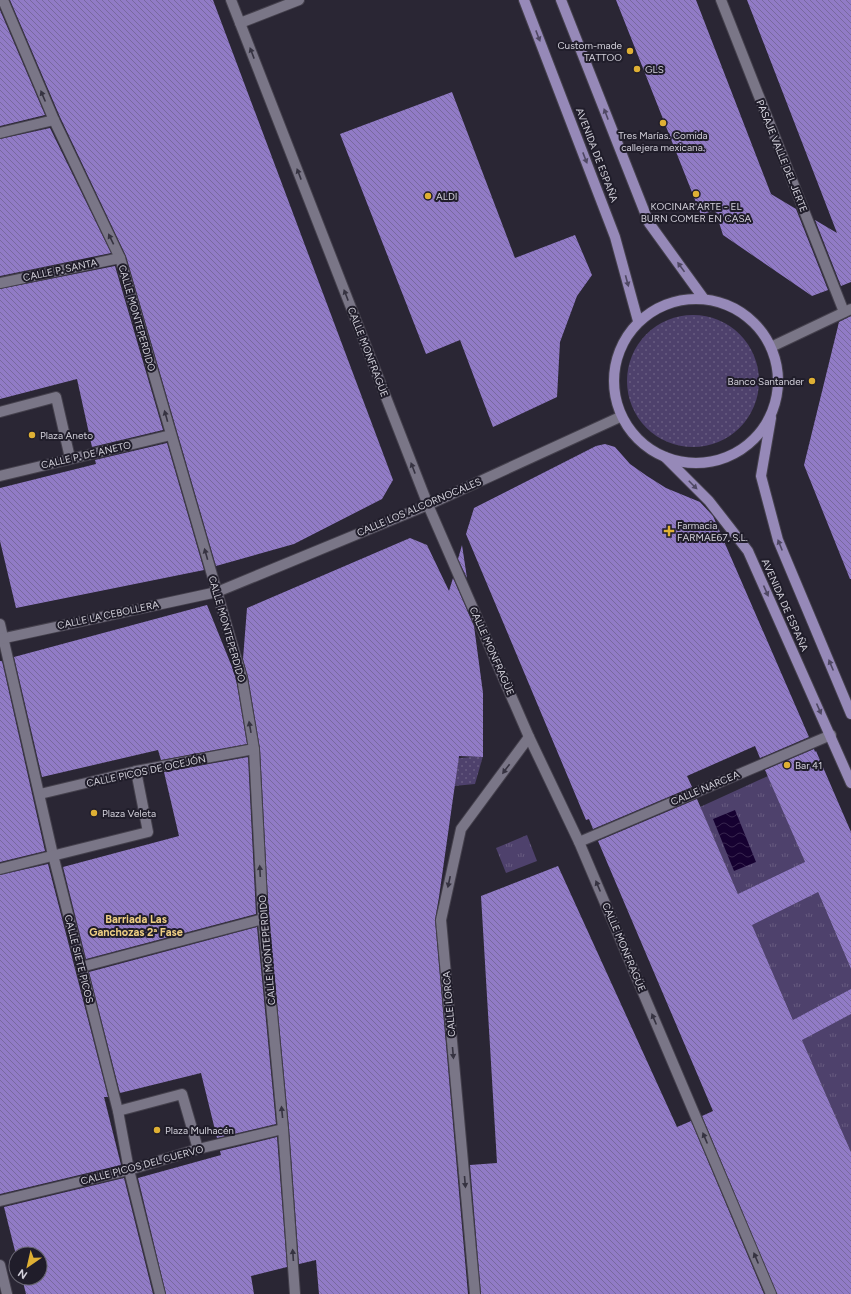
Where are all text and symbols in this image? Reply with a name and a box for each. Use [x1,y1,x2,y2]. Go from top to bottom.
one-way arrow [536,31,542,43]
place label: Custom-made TATTOO [557,39,623,64]
one-way arrow [248,46,254,58]
marker: Custom-made TATTOO [625,46,635,56]
place label: GLS [645,63,664,76]
marker: GLS [632,64,642,74]
one-way arrow [40,89,46,101]
street label: PASAJE VALLE DEL JERTE [753,98,811,214]
street label: AVENIDA DE ESPAÑA [573,106,621,204]
one-way arrow [602,108,608,120]
marker: Tres Marías. Comida callejera mexicana. [658,118,668,128]
place label: Tres Marías. Comida callejera mexicana. [618,129,708,154]
one-way arrow [582,152,588,164]
one-way arrow [295,167,301,179]
marker: KOCINAR'ARTE - EL BURN COMER EN CASA [691,189,701,199]
place label: ALDI [436,190,458,203]
marker: ALDI [423,191,433,201]
place label: KOCINAR'ARTE - EL BURN COMER EN CASA [641,200,752,225]
one-way arrow [108,233,114,244]
street label: CALLE P. SANTA [22,256,98,284]
one-way arrow [677,262,685,273]
street label: CALLE MONTEPERDIDO [116,263,159,373]
one-way arrow [624,275,630,287]
one-way arrow [342,289,348,301]
street label: CALLE MONFRAGÜE [345,305,391,399]
place label: Banco Santander [728,375,805,388]
marker: Banco Santander [807,376,817,386]
one-way arrow [163,410,169,422]
place label: Plaza Aneto [40,429,93,442]
marker: Plaza Aneto [27,430,37,440]
street label: CALLE P. DE ANETO [40,438,133,472]
one-way arrow [410,462,416,474]
street label: CALLE LOS ALCORNOCALES [355,475,483,539]
one-way arrow [688,480,698,489]
place label: Farmacia FARMAE67, S.L. [677,519,748,544]
marker: Farmacia FARMAE67, S.L. [664,526,674,536]
one-way arrow [777,539,783,551]
one-way arrow [203,548,209,560]
street label: AVENIDA DE ESPAÑA [759,557,811,654]
street label: CALLE MONTEPERDIDO [206,574,249,684]
one-way arrow [763,585,769,597]
street label: CALLE LA CEBOLLERA [56,598,160,632]
street label: CALLE MONFRAGÜE [467,605,517,697]
one-way arrow [827,659,833,671]
one-way arrow [816,704,822,715]
one-way arrow [247,721,253,733]
street label: CALLE PICOS DE OCEJÓN [85,752,207,790]
place label: Bar 41 [795,759,822,772]
marker: Bar 41 [782,760,792,770]
one-way arrow [502,763,510,774]
street label: CALLE NARCEA [669,768,742,808]
place label: Plaza Veleta [102,807,156,820]
marker: Plaza Veleta [89,808,99,818]
one-way arrow [257,864,264,877]
one-way arrow [446,876,452,889]
one-way arrow [595,881,601,892]
street label: CALLE MONTEPERDIDO [256,894,278,1006]
street label: CALLE MONFRAGÜE [599,900,649,994]
street label: CALLE SIETE PICOS [62,913,96,1005]
district label: Barriada Las Ganchozas 2ª Fase [89,913,183,939]
street label: CALLE LORCA [440,970,458,1037]
one-way arrow [651,1013,657,1024]
one-way arrow [450,1047,457,1059]
one-way arrow [278,1105,285,1118]
place label: Plaza Mulhacén [165,1124,234,1137]
marker: Plaza Mulhacén [152,1125,162,1135]
one-way arrow [702,1133,708,1144]
street label: CALLE PICOS DEL CUERVO [79,1142,205,1188]
one-way arrow [462,1176,468,1188]
north arrow [8,1246,48,1286]
one-way arrow [289,1249,296,1261]
one-way arrow [753,1253,759,1264]
text: N [16,1266,30,1282]

